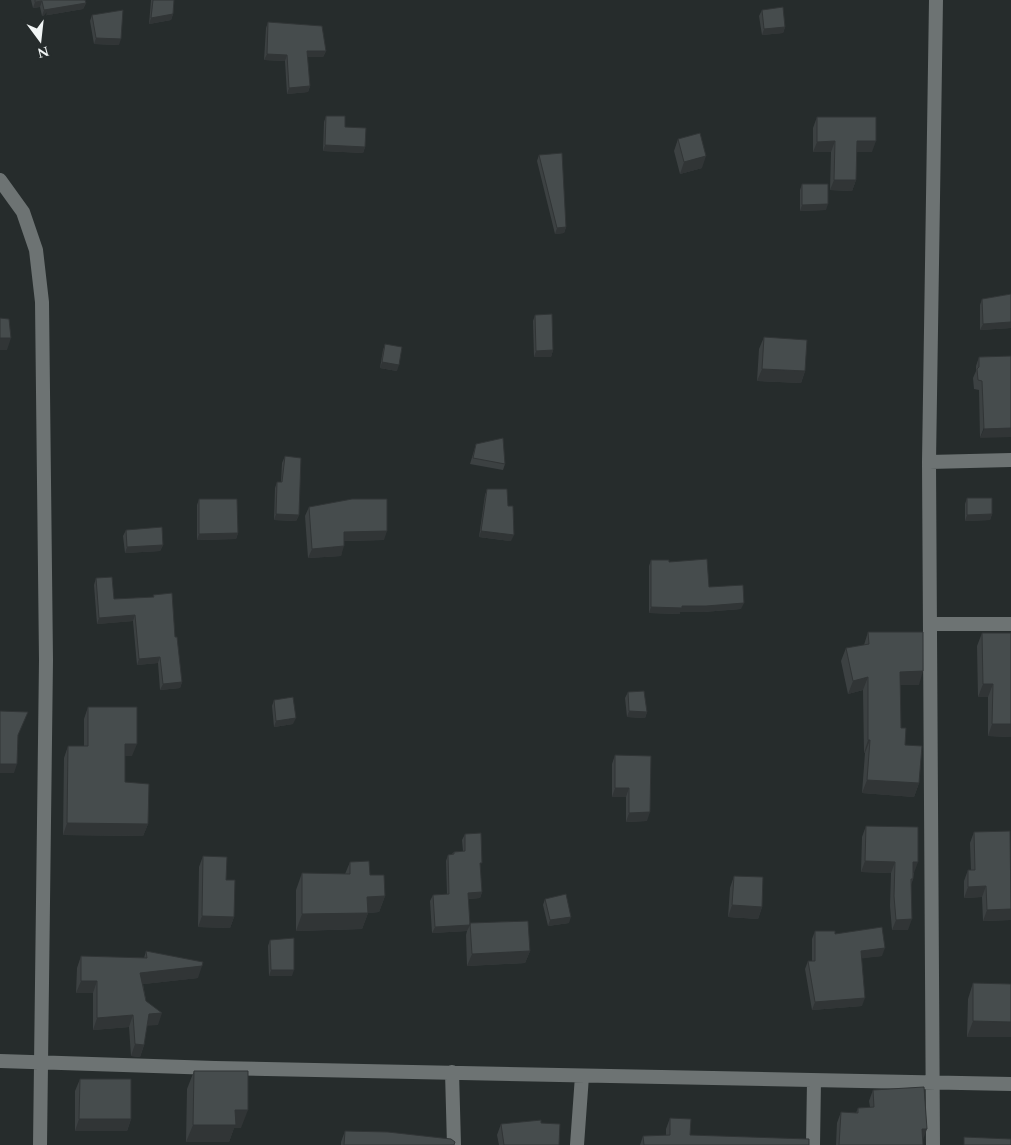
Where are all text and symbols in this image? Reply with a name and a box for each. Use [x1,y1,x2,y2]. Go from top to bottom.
north arrow [15,15,65,65]
text: N [35,40,51,64]

